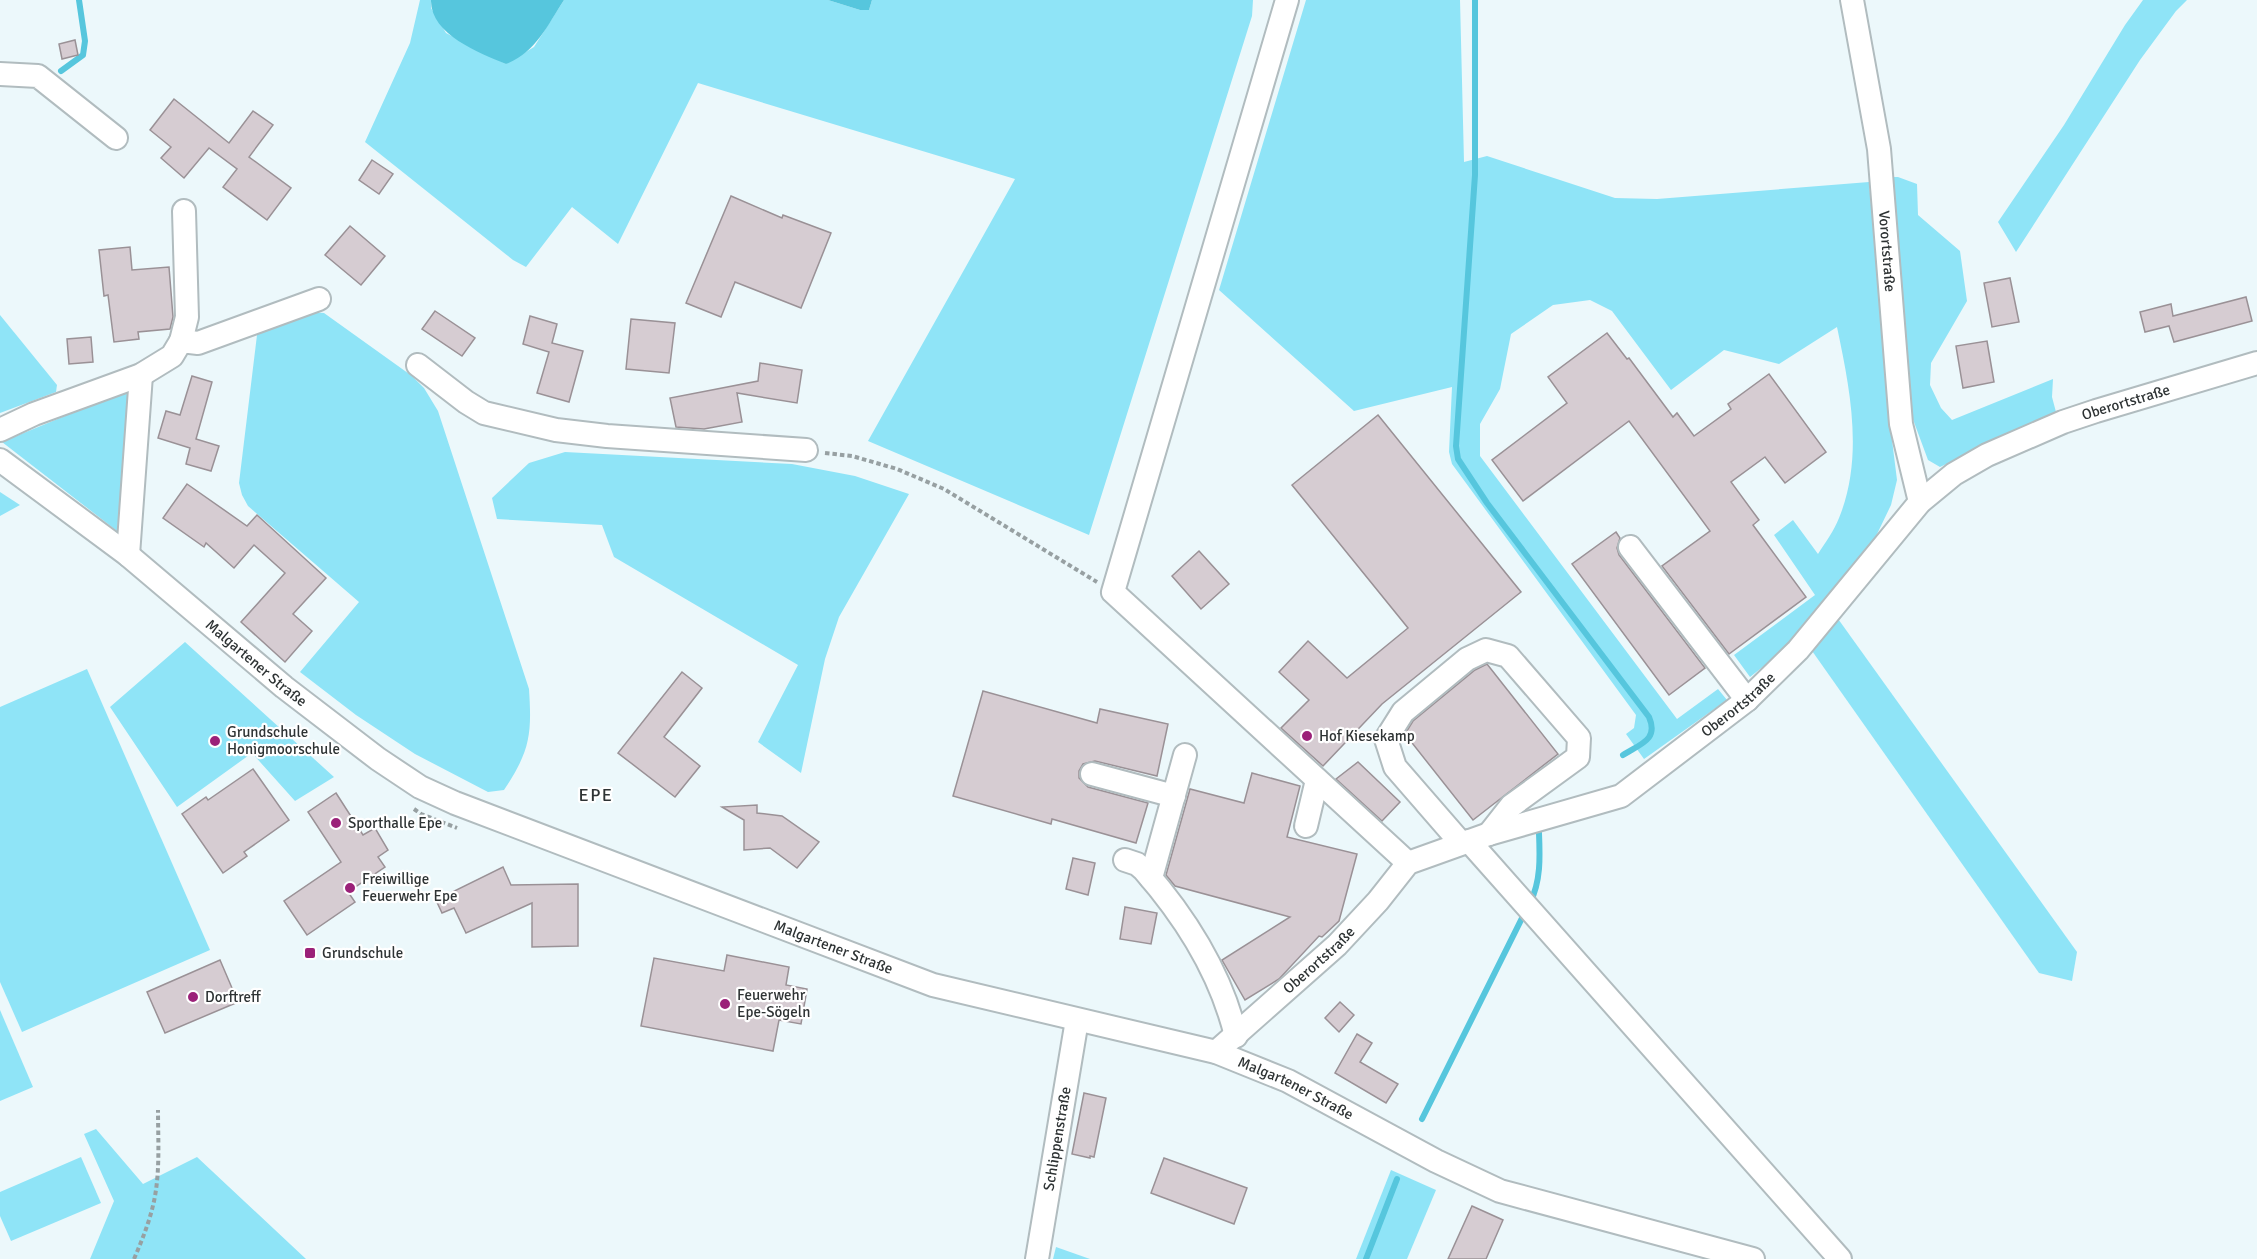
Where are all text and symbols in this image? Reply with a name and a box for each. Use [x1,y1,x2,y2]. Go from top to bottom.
street label: Vorortstraße [1875,210,1899,293]
street label: Oberortstraße [2079,380,2172,424]
street label: Malgartener Straße [202,616,310,710]
street label: Oberortstraße [1697,669,1779,741]
place label: Grundschule Honigmoorschule [227,723,340,758]
place label: Hof Kiesekamp [1319,727,1415,745]
marker: Hof Kiesekamp [1300,729,1314,743]
marker: Grundschule Honigmoorschule [208,734,222,748]
district label: EPE [578,784,614,806]
place label: Sporthalle Epe [348,814,442,832]
marker: Sporthalle Epe [329,816,343,830]
place label: Freiwillige Feuerwehr Epe [362,870,458,905]
marker: Freiwillige Feuerwehr Epe [343,881,357,895]
street label: Malgartener Straße [771,916,896,978]
street label: Oberortstraße [1279,923,1359,998]
place label: Grundschule [322,944,403,962]
marker: Grundschule [303,946,317,960]
place label: Feuerwehr Epe-Sögeln [737,986,810,1021]
place label: Dorftreff [205,988,262,1006]
marker: Dorftreff [186,990,200,1004]
marker: Feuerwehr Epe-Sögeln [718,997,732,1011]
street label: Malgartener Straße [1235,1053,1357,1124]
street label: Schlippenstraße [1040,1085,1075,1192]

